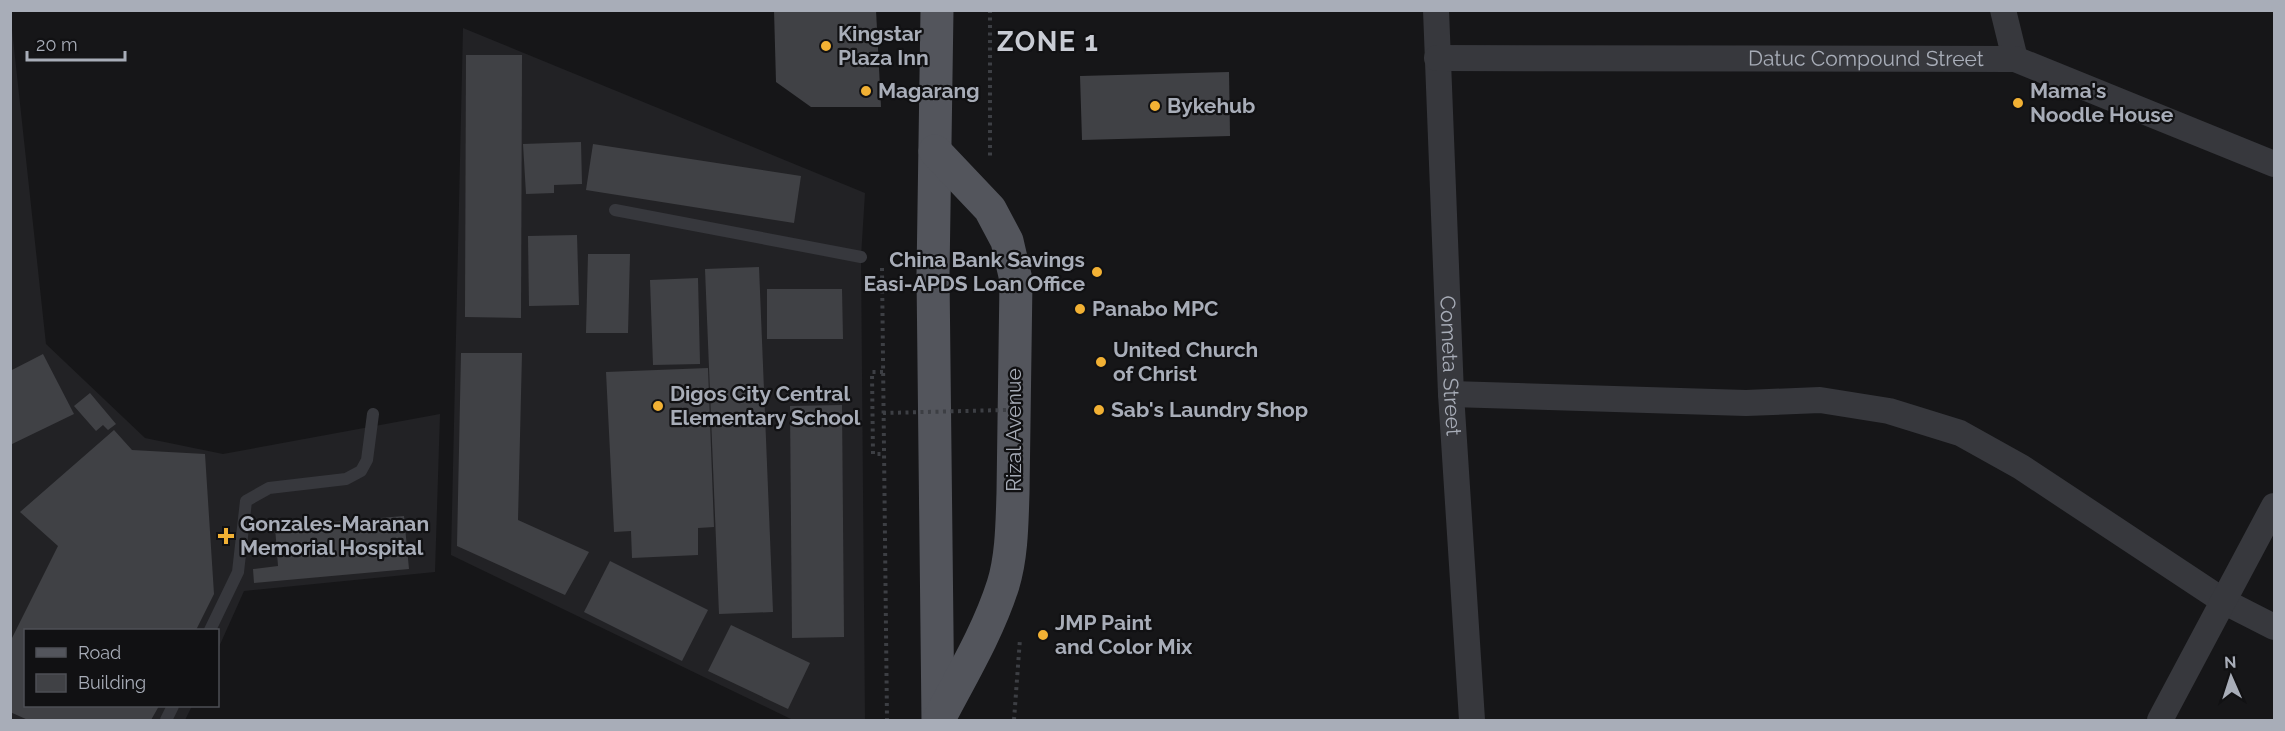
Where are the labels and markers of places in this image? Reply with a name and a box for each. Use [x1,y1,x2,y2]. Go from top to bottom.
place label: Kingstar Plaza Inn [838,21,929,70]
marker: Kingstar Plaza Inn [819,39,833,53]
place label: Magarang [878,78,980,103]
place label: Mama's Noodle House [2030,78,2174,127]
marker: Magarang [859,84,873,98]
place label: Bykehub [1167,93,1255,118]
marker: Mama's Noodle House [2011,96,2025,110]
marker: Bykehub [1148,99,1162,113]
place label: China Bank Savings Easi-APDS Loan Office [863,247,1085,296]
marker: China Bank Savings Easi-APDS Loan Office [1090,265,1104,279]
place label: Panabo MPC [1092,296,1218,321]
marker: Panabo MPC [1073,302,1087,316]
place label: United Church of Christ [1113,337,1258,386]
marker: United Church of Christ [1094,355,1108,369]
place label: Digos City Central Elementary School [670,381,861,430]
place label: Sab's Laundry Shop [1111,397,1308,422]
marker: Digos City Central Elementary School [651,399,665,413]
marker: Sab's Laundry Shop [1092,403,1106,417]
place label: Gonzales-Maranan Memorial Hospital [240,511,429,560]
marker: Gonzales-Maranan Memorial Hospital [217,527,235,545]
place label: JMP Paint and Color Mix [1055,610,1193,659]
marker: JMP Paint and Color Mix [1036,628,1050,642]

